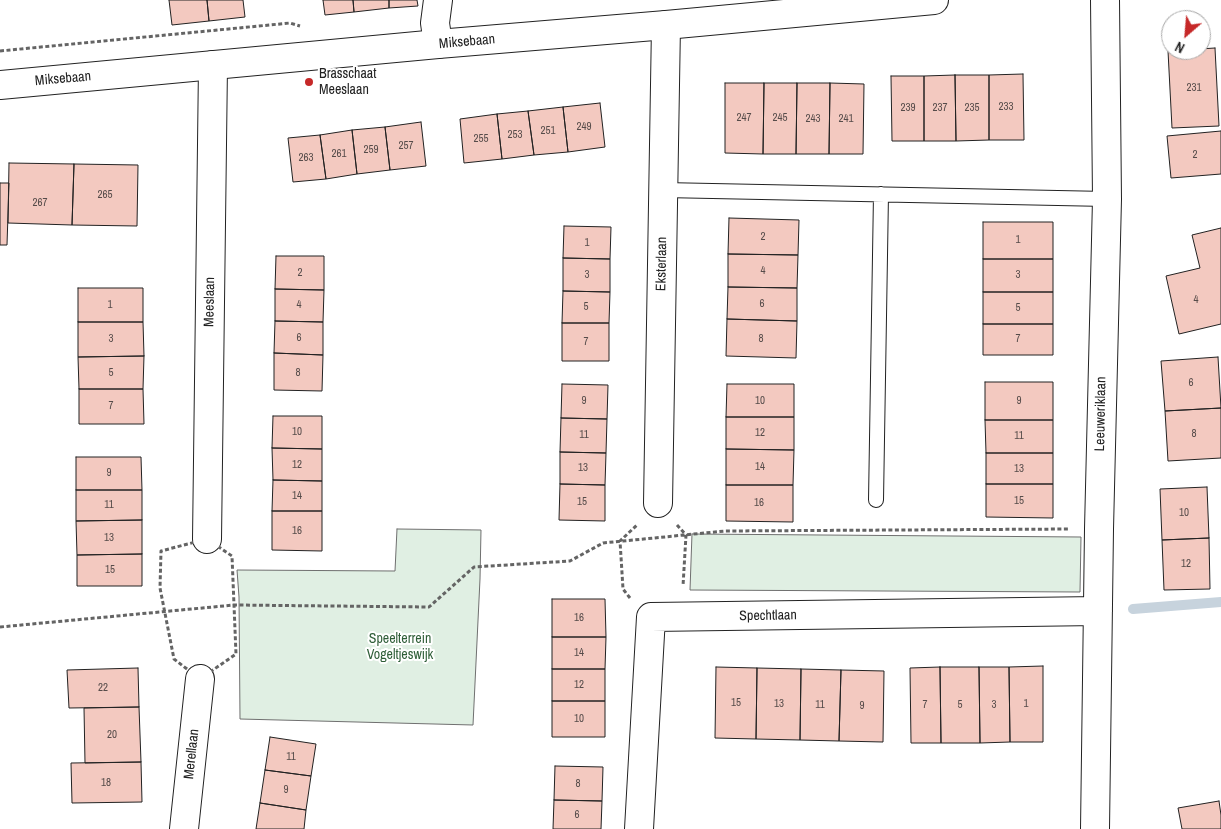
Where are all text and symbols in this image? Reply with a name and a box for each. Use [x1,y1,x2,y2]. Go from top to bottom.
north arrow [1161,10,1211,60]
street label: Miksebaan [438,31,496,53]
text: N [1172,38,1187,57]
place label: Brasschaat Meeslaan [319,66,376,98]
street label: Miksebaan [34,68,92,90]
marker: Brasschaat Meeslaan [303,76,315,88]
house number: 231 [1186,81,1202,95]
house number: 233 [998,100,1014,114]
house number: 239 [900,101,916,115]
house number: 237 [932,101,948,115]
house number: 235 [964,101,980,115]
house number: 247 [736,111,752,125]
house number: 245 [772,111,788,125]
house number: 243 [805,112,821,126]
house number: 241 [838,112,854,126]
house number: 249 [576,120,592,134]
house number: 251 [540,124,556,138]
house number: 253 [507,128,523,142]
house number: 255 [473,132,489,146]
house number: 257 [398,139,414,153]
house number: 259 [363,143,379,157]
house number: 261 [331,147,347,161]
house number: 2 [1192,148,1198,162]
house number: 263 [298,151,314,165]
house number: 265 [97,188,113,202]
house number: 267 [32,196,48,210]
house number: 2 [760,230,766,244]
house number: 1 [1015,233,1021,247]
house number: 1 [584,236,590,250]
street label: Eksterlaan [653,237,671,291]
house number: 4 [760,264,766,278]
house number: 2 [297,266,303,280]
house number: 3 [584,268,590,282]
house number: 3 [1015,268,1021,282]
street label: Meeslaan [201,277,219,327]
house number: 4 [1193,293,1199,307]
house number: 6 [759,297,765,311]
house number: 1 [107,298,113,312]
house number: 4 [296,298,302,312]
house number: 5 [583,300,589,314]
house number: 5 [1015,301,1021,315]
house number: 6 [296,331,302,345]
house number: 3 [108,332,114,346]
house number: 8 [758,332,764,346]
house number: 7 [1015,332,1021,346]
house number: 7 [583,335,589,349]
house number: 5 [108,366,114,380]
house number: 8 [295,366,301,380]
house number: 6 [1188,376,1194,390]
street label: Leeuweriklaan [1092,377,1110,451]
house number: 9 [581,394,587,408]
house number: 10 [755,394,765,408]
house number: 9 [1016,394,1022,408]
house number: 7 [108,399,114,413]
house number: 10 [292,425,302,439]
house number: 12 [755,426,765,440]
house number: 8 [1191,427,1197,441]
house number: 11 [579,428,589,442]
house number: 11 [1014,429,1024,443]
house number: 12 [292,458,302,472]
house number: 14 [755,460,765,474]
house number: 13 [578,461,588,475]
house number: 13 [1014,462,1024,476]
house number: 9 [106,466,112,480]
house number: 14 [292,489,302,503]
house number: 15 [1014,494,1024,508]
house number: 15 [577,495,587,509]
house number: 16 [754,496,764,510]
house number: 11 [104,498,114,512]
house number: 10 [1179,506,1189,520]
house number: 16 [292,524,302,538]
house number: 13 [104,531,114,545]
house number: 12 [1181,557,1191,571]
house number: 15 [105,563,115,577]
street label: Spechtlaan [739,607,797,625]
house number: 16 [574,611,584,625]
park label: Speelterrein Vogeltjeswijk [367,631,433,664]
house number: 14 [574,646,584,660]
house number: 12 [574,678,584,692]
house number: 22 [98,681,108,695]
house number: 15 [731,696,741,710]
house number: 13 [774,697,784,711]
house number: 1 [1023,697,1029,711]
house number: 11 [815,698,825,712]
house number: 7 [922,698,928,712]
house number: 5 [957,698,963,712]
house number: 3 [991,698,997,712]
house number: 9 [859,699,865,713]
house number: 10 [574,712,584,726]
house number: 20 [107,728,117,742]
street label: Merellaan [181,728,203,780]
house number: 11 [286,750,296,764]
house number: 18 [101,776,111,790]
house number: 8 [575,777,581,791]
house number: 9 [283,783,289,797]
house number: 6 [574,808,580,822]

